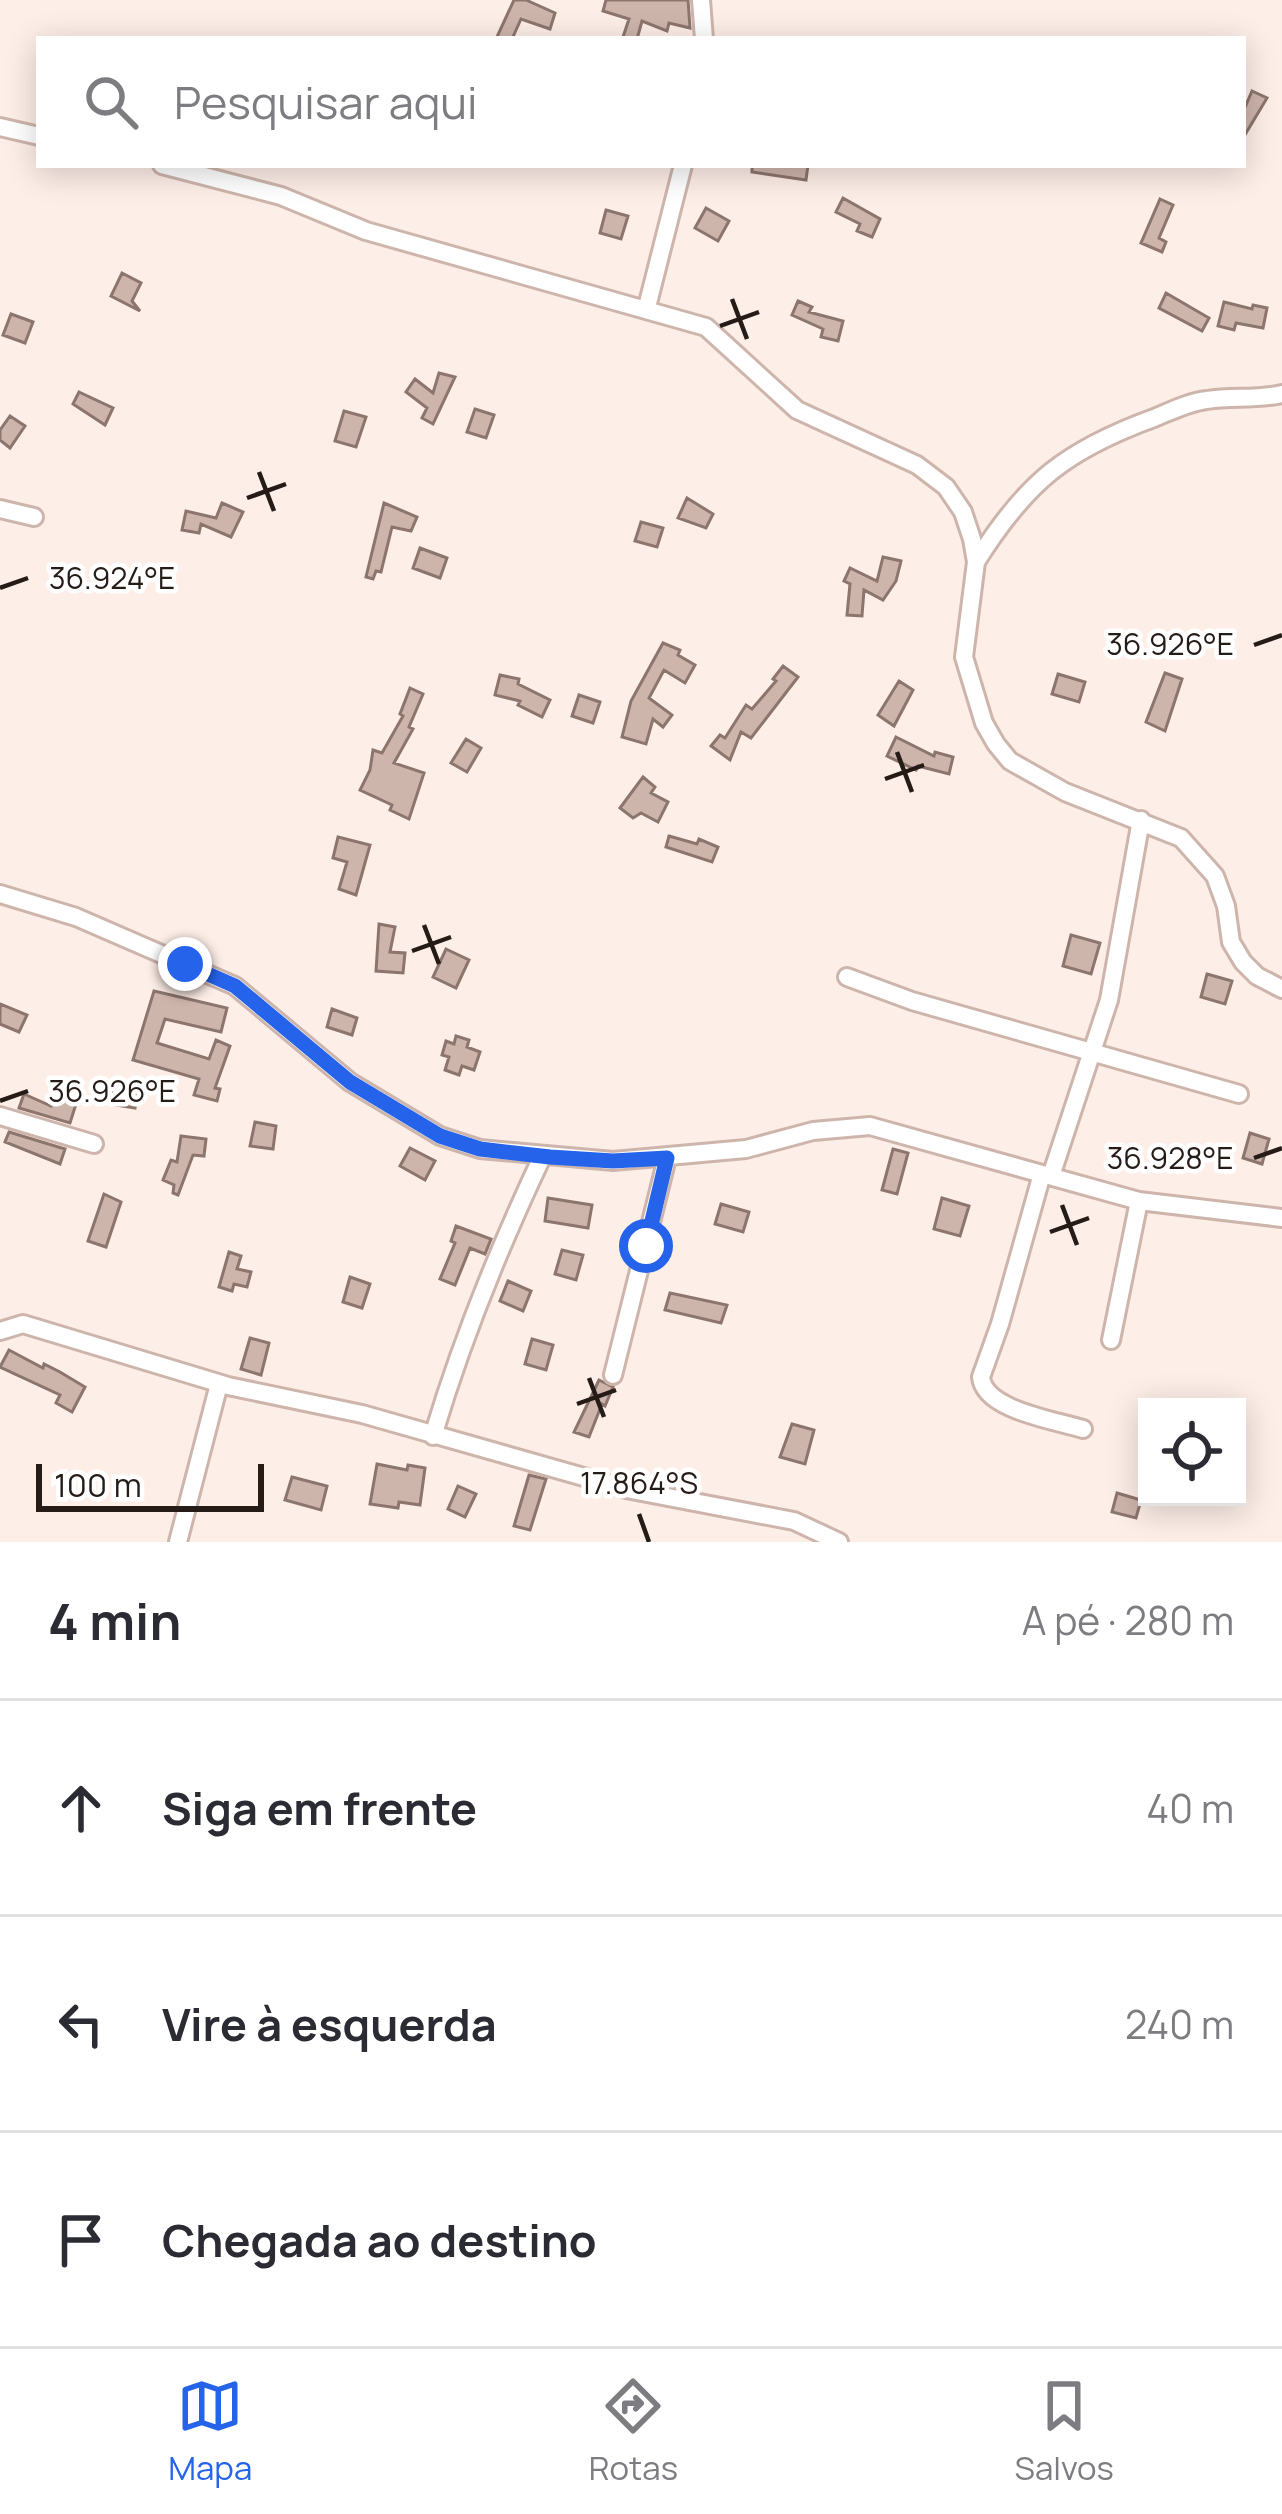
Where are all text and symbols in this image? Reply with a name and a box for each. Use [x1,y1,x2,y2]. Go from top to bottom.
search box [36,36,1246,168]
icon: search [78,69,144,135]
text: Pesquisar aqui [174,71,478,133]
text: 36.924°E [49,557,175,598]
text: 36.926°E [1106,623,1234,664]
route end [158,937,212,991]
text: 36.926°E [48,1070,176,1111]
text: 36.928°E [1107,1137,1233,1178]
route start [619,1219,673,1273]
map controls [1138,1398,1246,1506]
button: locate [1138,1398,1246,1506]
scale bar [36,1458,264,1511]
text: 100 m [54,1462,142,1507]
text: 17.864°S [580,1462,698,1503]
text: 4 min [48,1586,181,1655]
text: A pé · 280 m [1022,1593,1234,1647]
icon: ahead [48,1775,114,1841]
text: Siga em frente [162,1777,477,1839]
text: 40 m [1146,1781,1234,1835]
icon: left [48,1991,114,2057]
text: Vire à esquerda [162,1993,497,2055]
text: 240 m [1125,1997,1234,2051]
icon: arrive [48,2207,114,2273]
text: Chegada ao destino [162,2209,596,2271]
tab: Mapa [168,2373,252,2490]
tab: Rotas [589,2373,678,2490]
tab: Salvos [1015,2373,1114,2490]

